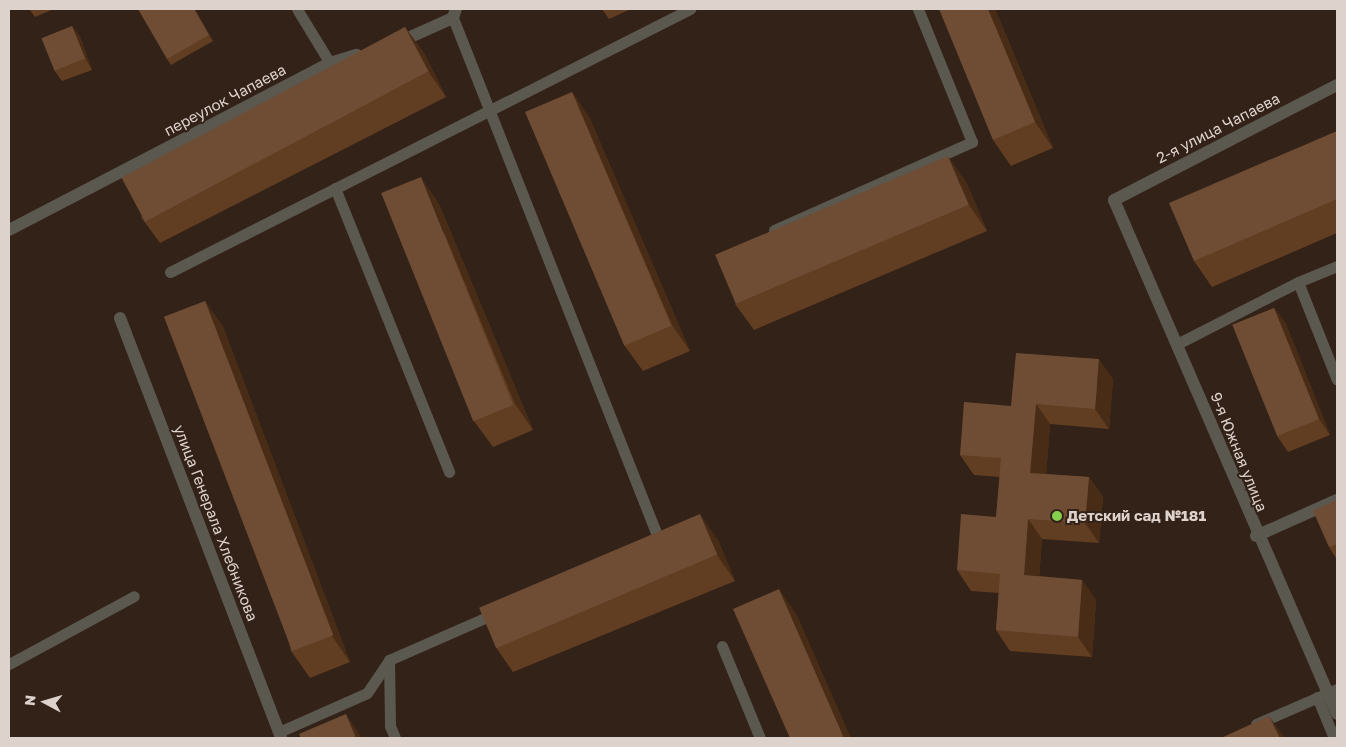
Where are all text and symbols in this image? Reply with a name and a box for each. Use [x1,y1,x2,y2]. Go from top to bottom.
street label: переулок Чапаева [161,60,289,140]
street label: 2-я улица Чапаева [1153,89,1283,167]
street label: 9-я Южная улица [1207,390,1271,514]
street label: улица Генерала Хлебникова [170,422,262,624]
place label: Детский сад №181 [1067,507,1206,525]
marker: Детский сад №181 [1051,510,1063,522]
north arrow [20,677,70,727]
text: N [21,694,39,707]

